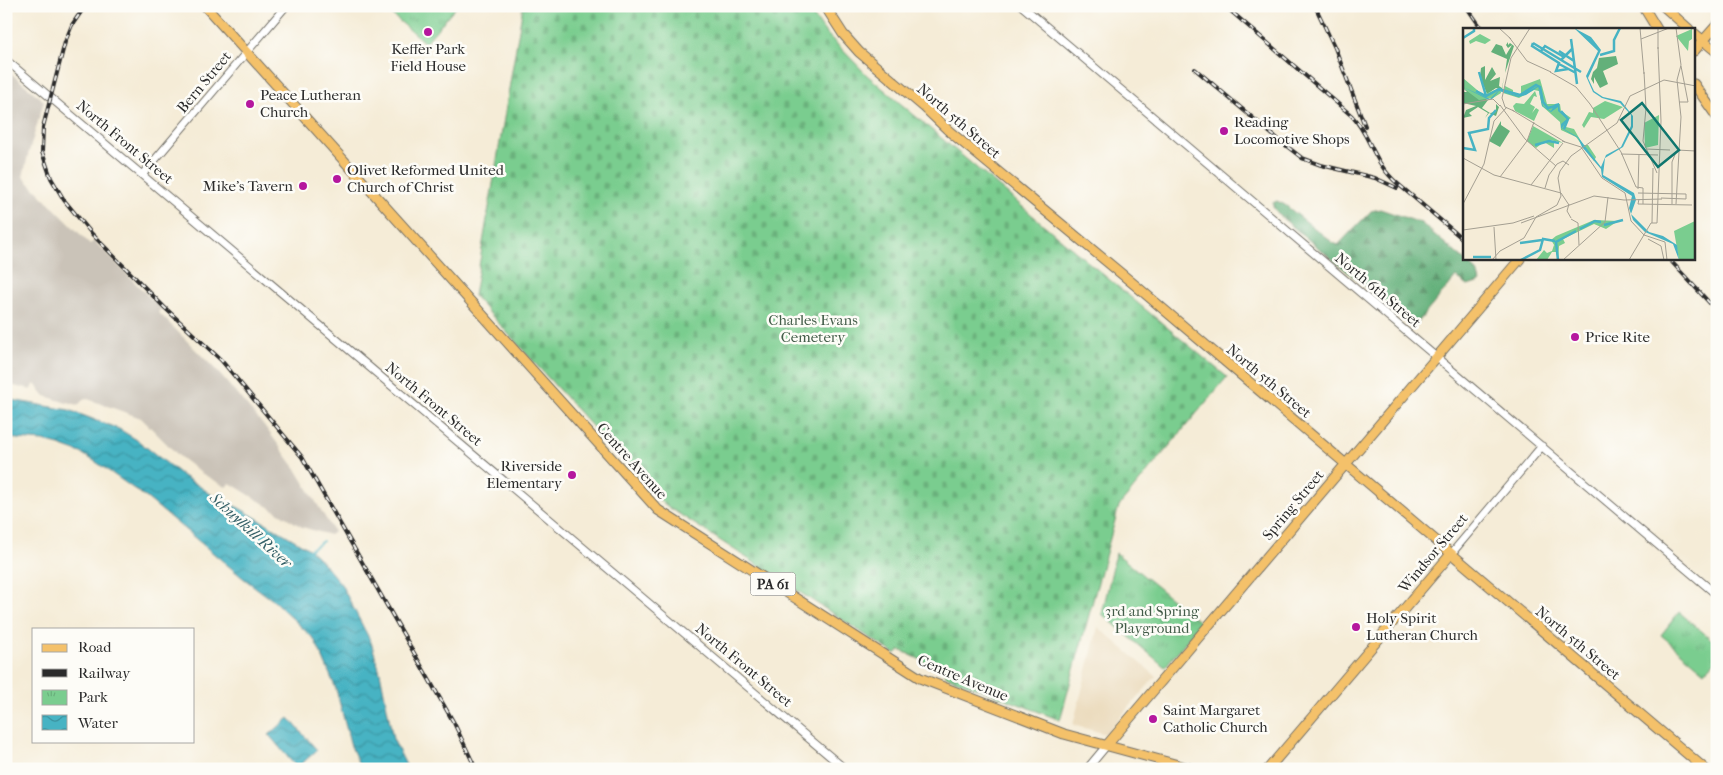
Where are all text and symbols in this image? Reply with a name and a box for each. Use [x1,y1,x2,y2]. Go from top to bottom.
marker: Keffer Park Field House [422,26,434,38]
inset map [1463,28,1696,260]
place label: Keffer Park Field House [390,40,466,75]
street label: Bern Street [173,47,235,117]
street label: North 5th Street [913,80,1005,163]
place label: Peace Lutheran Church [260,86,361,121]
street label: North Front Street [73,96,177,188]
marker: Peace Lutheran Church [244,98,256,110]
place label: Reading Locomotive Shops [1234,113,1350,148]
marker: Reading Locomotive Shops [1218,125,1230,137]
place label: Olivet Reformed United Church of Christ [347,161,505,196]
marker: Olivet Reformed United Church of Christ [331,173,343,185]
place label: Mike's Tavern [203,177,293,195]
marker: Mike's Tavern [297,180,309,192]
street label: North 6th Street [1331,249,1425,332]
park label: Charles Evans Cemetery [768,311,858,346]
place label: Price Rite [1585,328,1651,346]
marker: Price Rite [1569,331,1581,343]
street label: North 5th Street [1223,340,1316,422]
street label: North Front Street [382,358,486,450]
street label: Centre Avenue [593,419,671,503]
place label: Riverside Elementary [486,457,563,492]
street label: Spring Street [1258,466,1328,544]
marker: Riverside Elementary [566,469,578,481]
water label: Schuylkill River [205,488,297,573]
street label: Windsor Street [1394,509,1472,597]
road number: PA 61 [750,572,796,596]
park label: 3rd and Spring Playground [1105,602,1200,637]
street label: North 5th Street [1532,602,1625,684]
place label: Holy Spirit Lutheran Church [1366,609,1479,644]
street label: North Front Street [692,619,796,711]
marker: Holy Spirit Lutheran Church [1350,621,1362,633]
legend [32,628,195,742]
text: Road [78,638,112,656]
street label: Centre Avenue [915,651,1012,705]
text: Railway [78,664,131,682]
text: Park [78,688,108,706]
place label: Saint Margaret Catholic Church [1163,701,1268,736]
marker: Saint Margaret Catholic Church [1147,713,1159,725]
text: Water [77,714,118,732]

